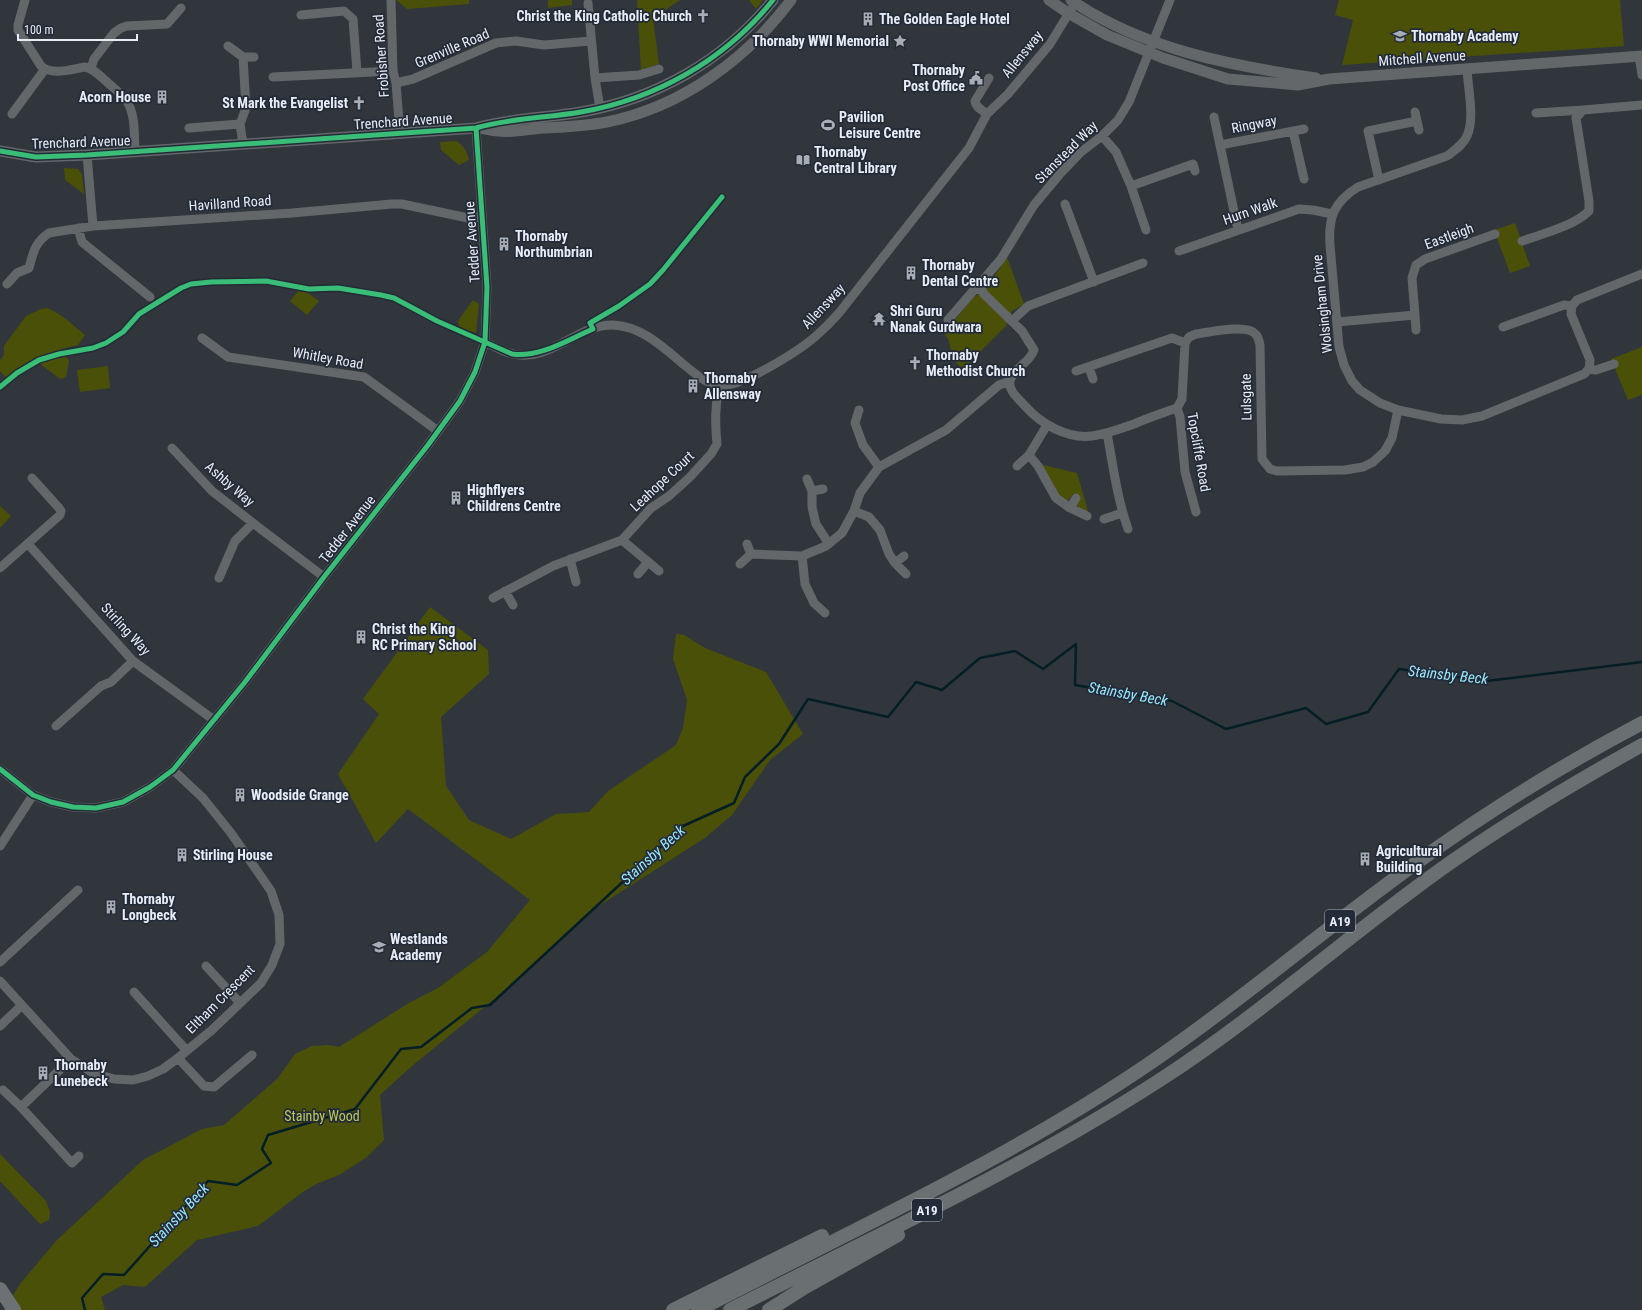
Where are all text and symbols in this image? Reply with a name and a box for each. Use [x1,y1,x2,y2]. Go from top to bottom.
place label: Christ the King Catholic Church [517,8,692,24]
church icon: Christ the King Catholic Church [695,8,711,24]
building icon: The Golden Eagle Hotel [860,11,876,27]
place label: The Golden Eagle Hotel [879,11,1010,27]
street label: Frobisher Road [370,14,392,98]
scale bar [18,16,137,42]
text: 100 m [24,23,54,37]
street label: Grenville Road [412,25,492,71]
street label: Allensway [998,27,1046,81]
school or university icon: Thornaby Academy [1392,28,1408,44]
place label: Thornaby Academy [1411,28,1519,44]
place label: Thornaby WWI Memorial [752,33,889,49]
place icon: Thornaby WWI Memorial [892,33,908,49]
street label: Mitchell Avenue [1378,47,1467,69]
place label: Thornaby Post Office [903,62,966,94]
public building icon: Thornaby Post Office [968,70,984,86]
place label: Acorn House [79,89,151,105]
building icon: Acorn House [154,89,170,105]
place label: St Mark the Evangelist [222,95,348,111]
church icon: St Mark the Evangelist [351,95,367,111]
place label: Pavilion Leisure Centre [839,109,921,141]
street label: Trenchard Avenue [353,110,453,132]
street label: Ringway [1230,112,1278,136]
sports icon: Pavilion Leisure Centre [820,117,836,133]
street label: Stanstead Way [1031,117,1101,187]
street label: Trenchard Avenue [31,132,131,152]
place label: Thornaby Central Library [814,144,898,176]
library icon: Thornaby Central Library [795,152,811,168]
street label: Havilland Road [188,192,272,214]
street label: Hurn Walk [1221,194,1280,228]
street label: Tedder Avenue [461,200,483,283]
street label: Eastleigh [1422,220,1476,252]
place label: Thornaby Northumbrian [515,228,593,260]
building icon: Thornaby Northumbrian [496,236,512,252]
street label: Wolsingham Drive [1309,253,1335,354]
place label: Thornaby Dental Centre [922,257,999,289]
building icon: Thornaby Dental Centre [903,265,919,281]
street label: Allensway [798,280,848,332]
place label: Shri Guru Nanak Gurdwara [890,303,982,335]
temple icon: Shri Guru Nanak Gurdwara [871,311,887,327]
street label: Whitley Road [291,344,365,372]
place label: Thornaby Methodist Church [926,347,1026,379]
church icon: Thornaby Methodist Church [907,355,923,371]
place label: Thornaby Allensway [704,370,762,402]
street label: Lulsgate [1238,373,1254,421]
building icon: Thornaby Allensway [685,378,701,394]
street label: Topcliffe Road [1184,411,1214,493]
street label: Leahope Court [627,448,697,514]
street label: Ashby Way [202,458,258,510]
place label: Highflyers Childrens Centre [467,482,561,514]
building icon: Highflyers Childrens Centre [448,490,464,506]
street label: Tedder Avenue [316,492,379,566]
street label: Stirling Way [98,600,154,658]
place label: Christ the King RC Primary School [372,621,477,653]
building icon: Christ the King RC Primary School [353,629,369,645]
water label: Stainsby Beck [1407,662,1489,688]
water label: Stainsby Beck [1087,678,1170,710]
building icon: Woodside Grange [232,787,248,803]
place label: Woodside Grange [251,787,349,803]
water label: Stainsby Beck [617,821,689,889]
place label: Agricultural Building [1376,843,1442,875]
building icon: Stirling House [174,847,190,863]
place label: Stirling House [193,847,273,863]
building icon: Agricultural Building [1357,851,1373,867]
place label: Thornaby Longbeck [122,891,177,923]
building icon: Thornaby Longbeck [103,899,119,915]
road number: A19 [1325,910,1355,932]
place label: Westlands Academy [390,931,448,963]
school or university icon: Westlands Academy [371,939,387,955]
street label: Eltham Crescent [182,961,258,1037]
place label: Thornaby Lunebeck [54,1057,108,1089]
building icon: Thornaby Lunebeck [35,1065,51,1081]
park label: Stainby Wood [284,1108,360,1124]
water label: Stainsby Beck [145,1179,213,1251]
road number: A19 [912,1199,942,1221]

